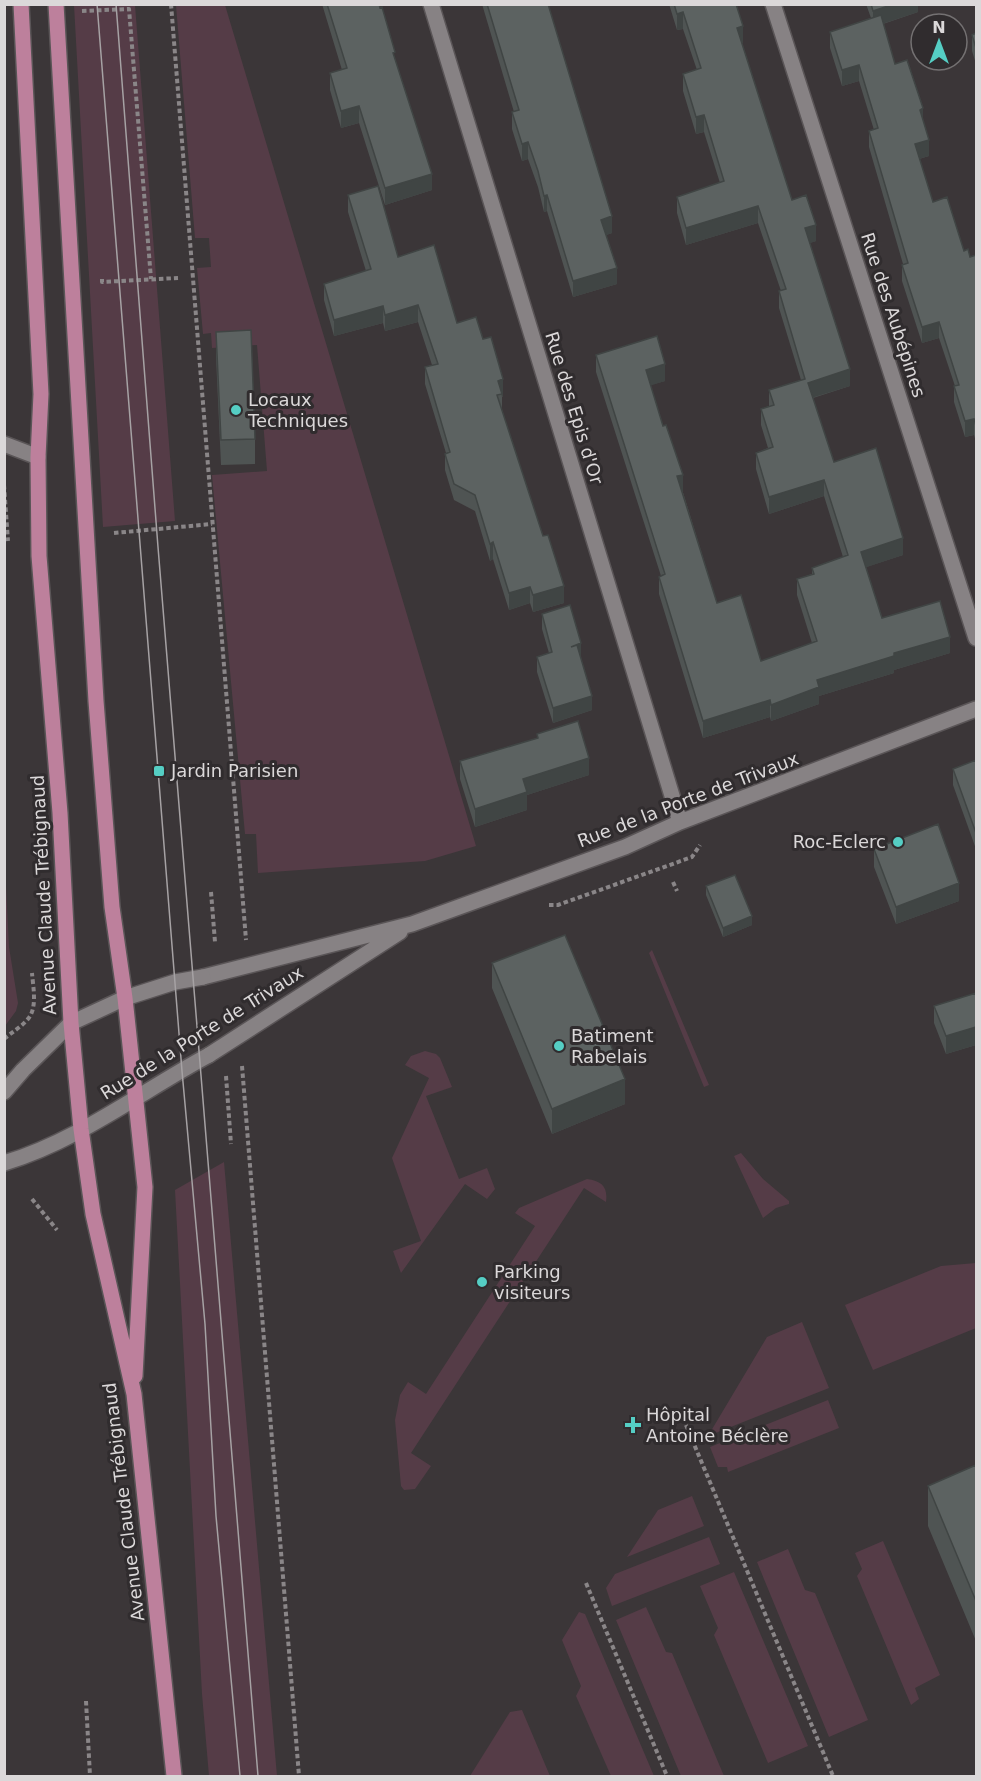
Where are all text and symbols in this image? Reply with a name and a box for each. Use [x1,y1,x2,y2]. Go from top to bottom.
north arrow [909,12,969,72]
text: N [932,18,946,37]
street label: Rue des Aubépines [857,230,930,400]
street label: Rue des Epis d'Or [541,329,608,487]
place label: Locaux Techniques [247,389,348,431]
marker: Locaux Techniques [229,403,243,417]
street label: Rue de la Porte de Trivaux [574,747,802,851]
place label: Jardin Parisien [170,760,298,781]
marker: Jardin Parisien [152,764,166,778]
street label: Avenue Claude Trébignaud [27,774,60,1016]
place label: Roc-Eclerc [793,831,886,852]
marker: Roc-Eclerc [891,835,905,849]
street label: Rue de la Porte de Trivaux [96,961,307,1104]
place label: Batiment Rabelais [571,1025,654,1067]
marker: Batiment Rabelais [552,1039,566,1053]
place label: Parking visiteurs [494,1261,570,1303]
marker: Parking visiteurs [475,1275,489,1289]
street label: Avenue Claude Trébignaud [98,1381,149,1623]
place label: Hôpital Antoine Béclère [646,1404,788,1446]
marker: Hôpital Antoine Béclère [624,1416,642,1434]

